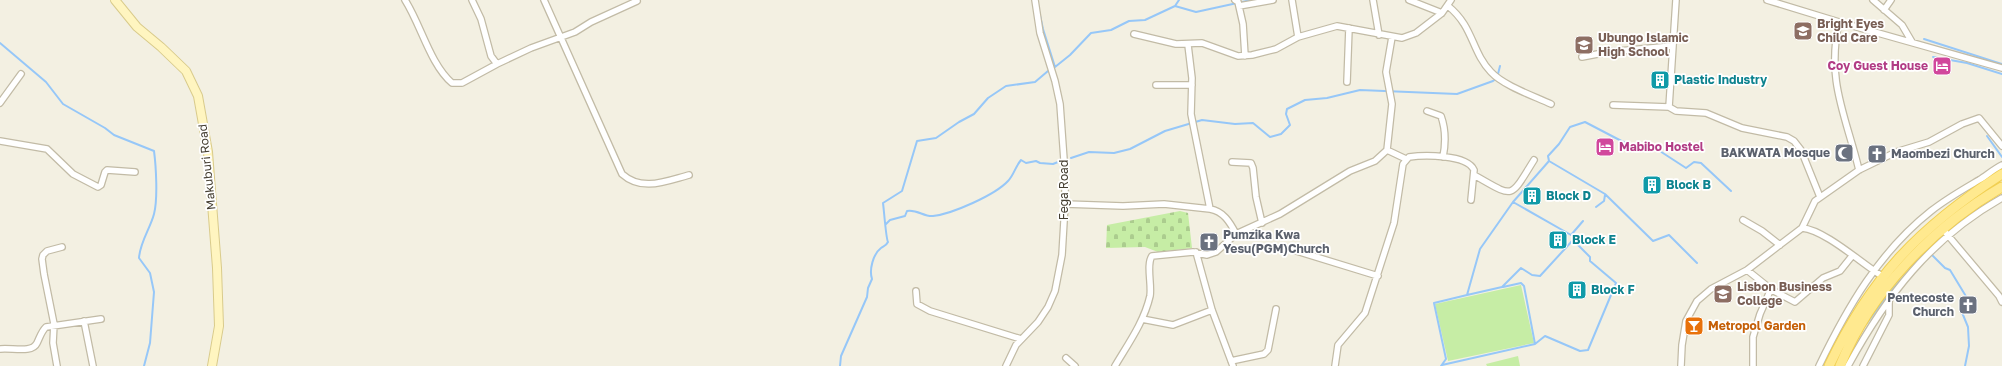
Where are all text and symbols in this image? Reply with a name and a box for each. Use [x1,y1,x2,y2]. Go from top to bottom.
place label: Bright Eyes Child Care [1817,16,1884,45]
school or university icon: Bright Eyes Child Care [1792,20,1814,42]
place label: Ubungo Islamic High School [1598,30,1689,59]
school or university icon: Ubungo Islamic High School [1573,34,1595,56]
hotel icon: Coy Guest House [1931,55,1953,77]
place label: Coy Guest House [1828,58,1928,73]
building icon: Plastic Industry [1649,69,1671,91]
place label: Plastic Industry [1674,72,1768,87]
street label: Makuburi Road [195,123,218,211]
hotel icon: Mabibo Hostel [1594,136,1616,158]
place label: Mabibo Hostel [1619,139,1704,154]
mosque icon: BAKWATA Mosque [1833,142,1855,164]
church icon: Maombezi Church [1866,143,1888,165]
place label: BAKWATA Mosque [1721,145,1830,160]
place label: Maombezi Church [1891,146,1995,161]
street label: Fega Road [1056,160,1071,220]
building icon: Block B [1641,174,1663,196]
place label: Block B [1666,177,1711,192]
building icon: Block D [1521,185,1543,207]
place label: Block D [1546,188,1591,203]
place label: Pumzika Kwa Yesu(PGM)Church [1223,227,1330,256]
building icon: Block E [1547,229,1569,251]
church icon: Pumzika Kwa Yesu(PGM)Church [1198,231,1220,253]
place label: Block E [1572,232,1616,247]
building icon: Block F [1566,279,1588,301]
place label: Lisbon Business College [1737,279,1832,308]
place label: Block F [1591,282,1635,297]
school or university icon: Lisbon Business College [1712,283,1734,305]
place label: Pentecoste Church [1887,290,1954,319]
church icon: Pentecoste Church [1957,294,1979,316]
bar icon: Metropol Garden [1683,315,1705,337]
place label: Metropol Garden [1708,318,1806,333]

